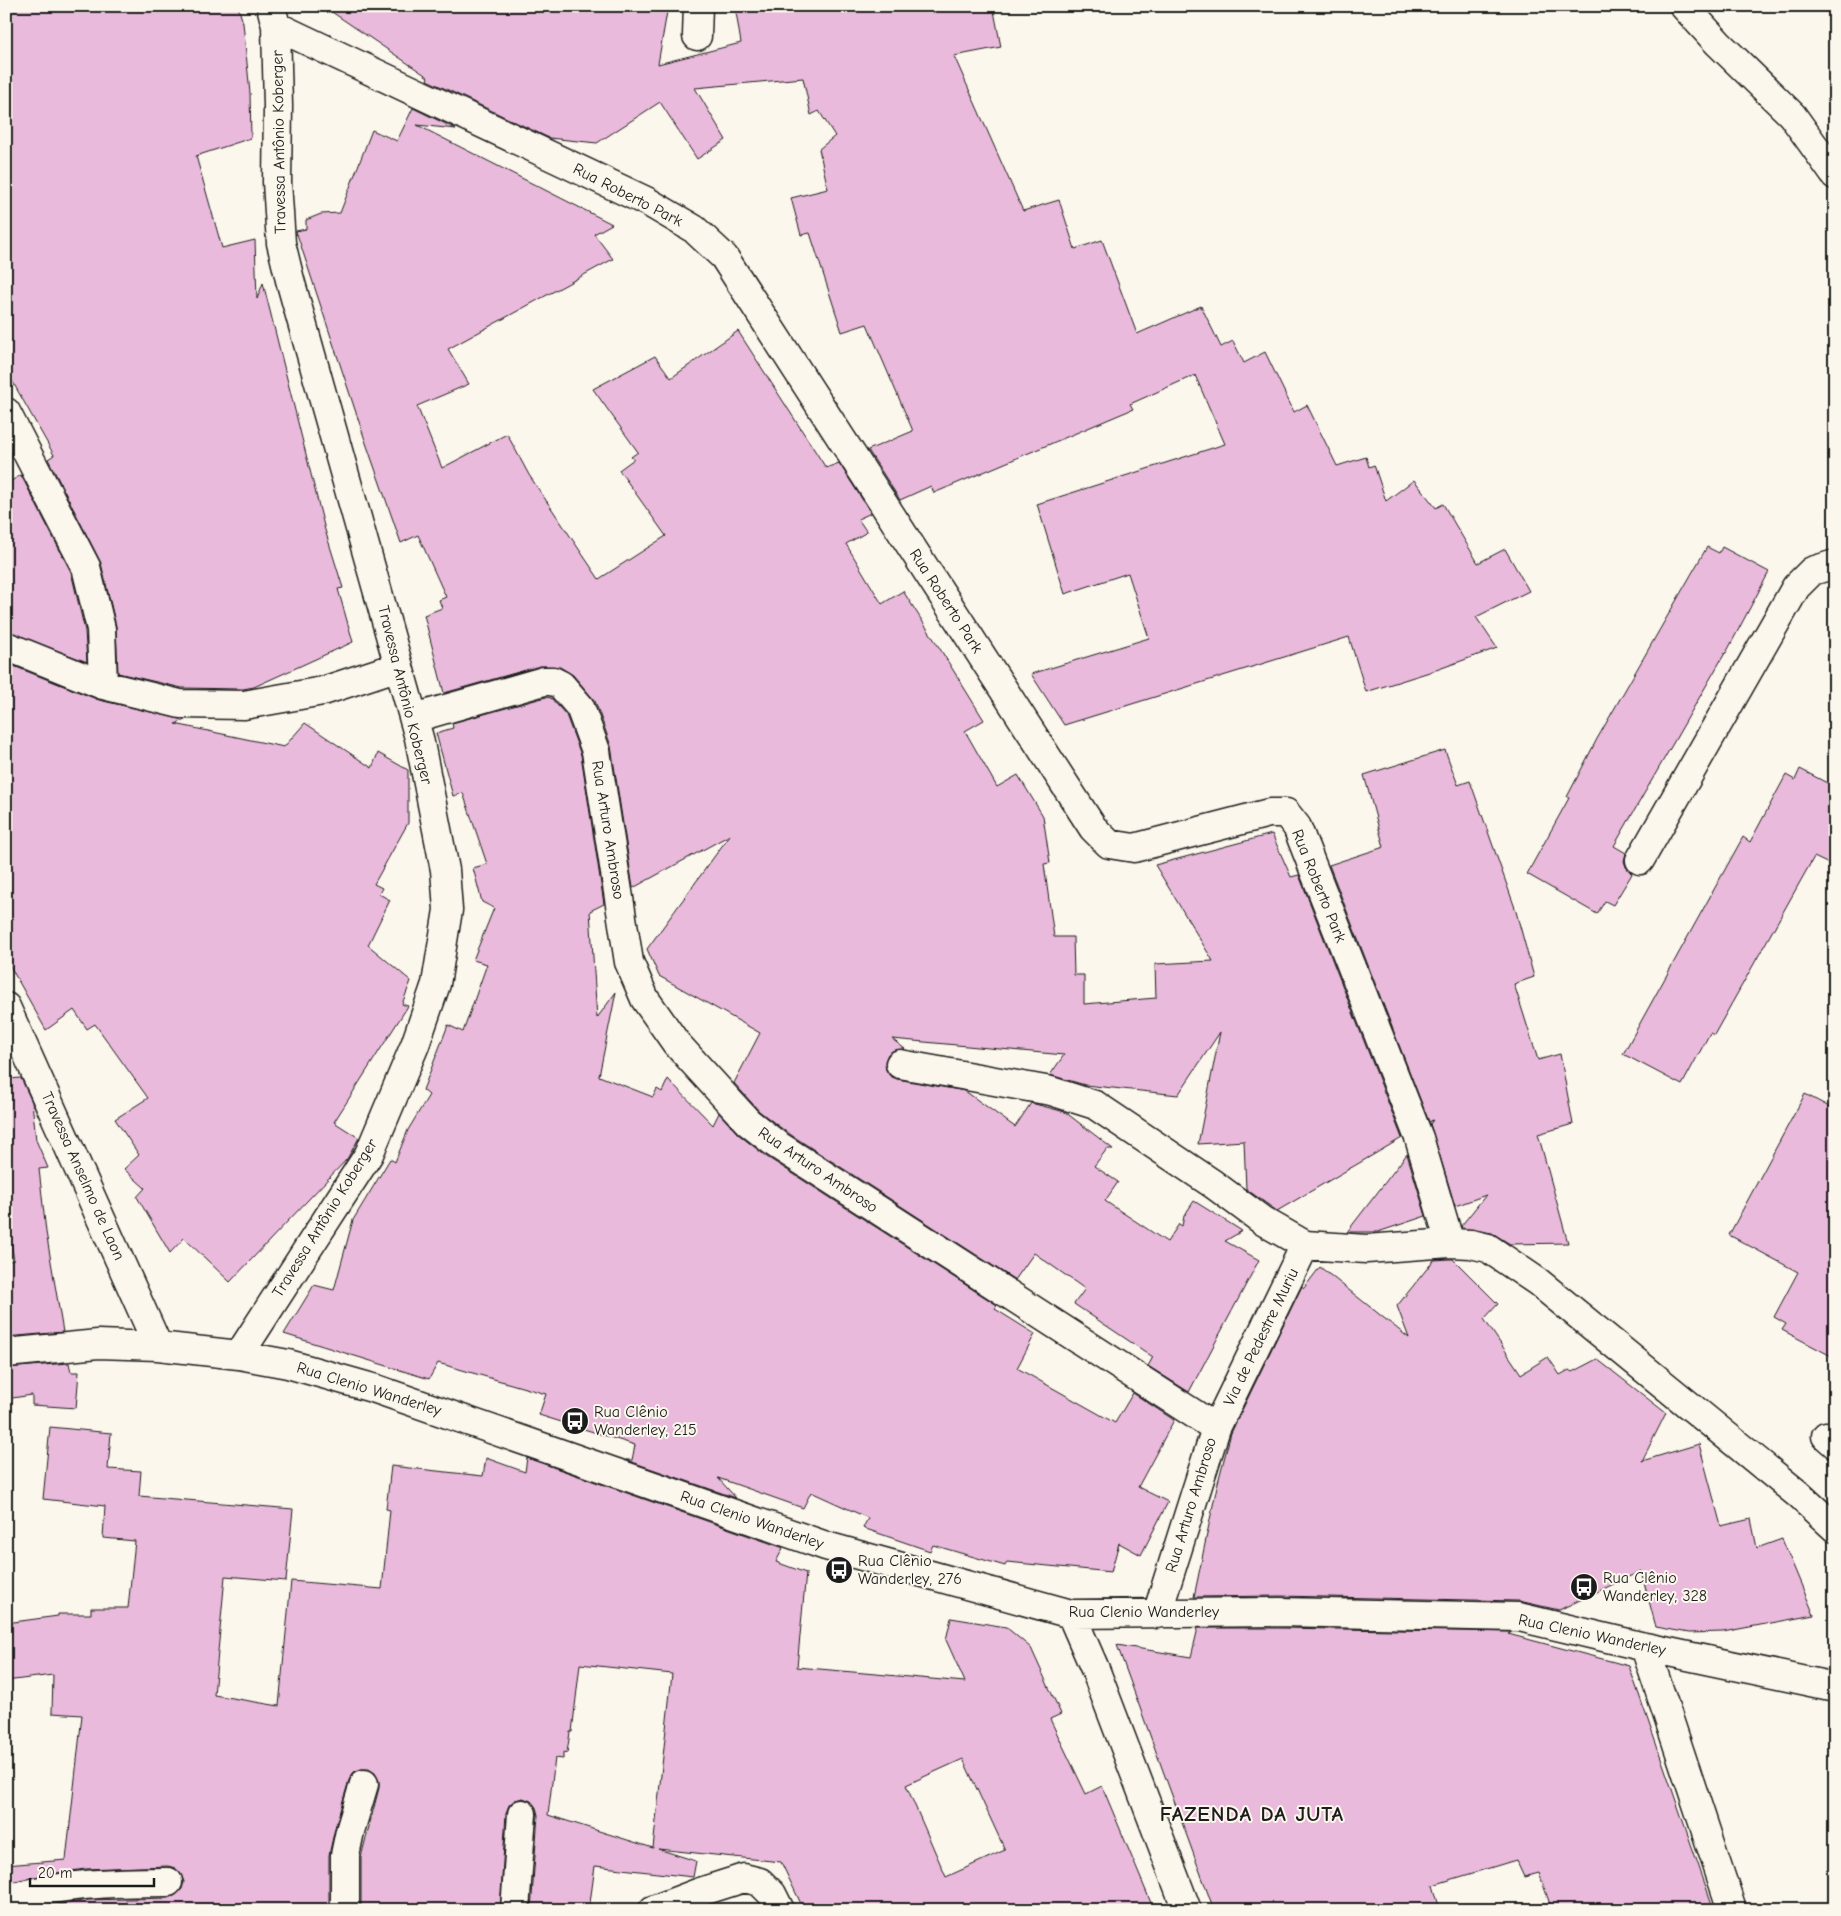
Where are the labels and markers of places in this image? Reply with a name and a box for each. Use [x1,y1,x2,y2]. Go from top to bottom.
place label: Rua Clênio Wanderley, 215 [594,1403,697,1439]
bus stop icon: Rua Clênio Wanderley, 215 [560,1406,590,1436]
place label: Rua Clênio Wanderley, 276 [858,1552,962,1588]
bus stop icon: Rua Clênio Wanderley, 276 [824,1555,854,1585]
place label: Rua Clênio Wanderley, 328 [1603,1569,1707,1605]
bus stop icon: Rua Clênio Wanderley, 328 [1569,1572,1599,1602]

